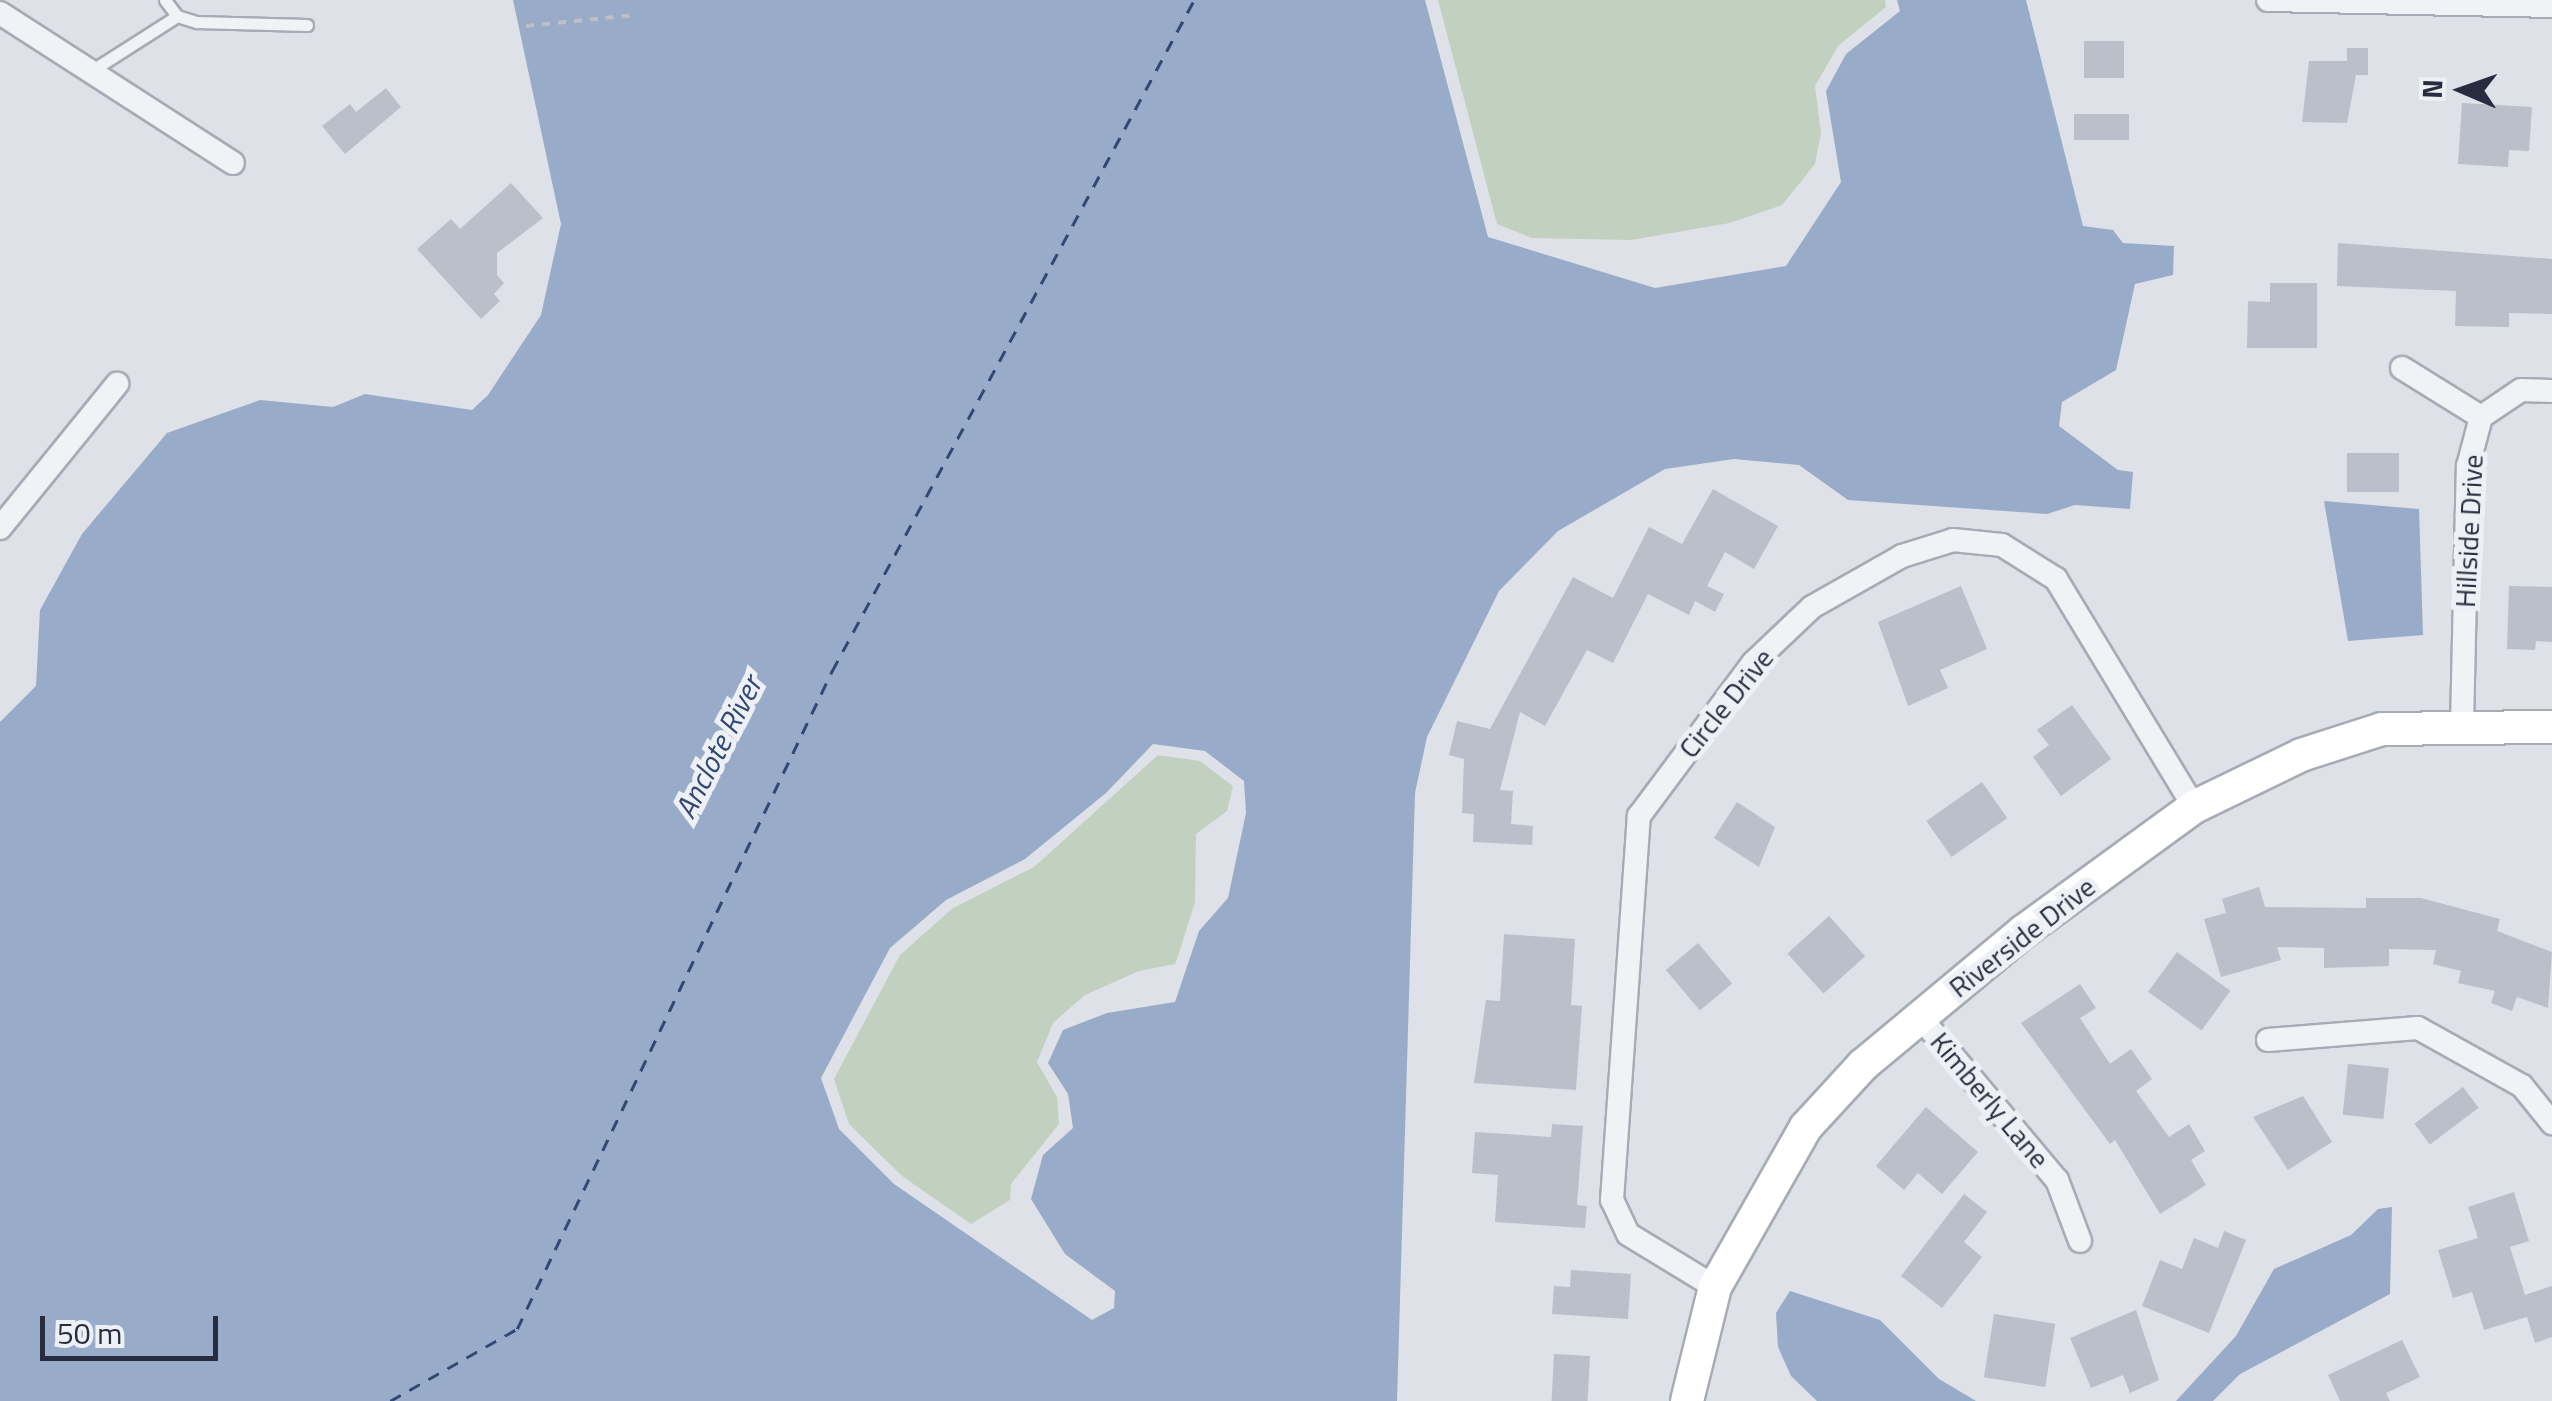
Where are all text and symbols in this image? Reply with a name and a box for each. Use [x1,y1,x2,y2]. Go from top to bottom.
north arrow [2412,40,2512,140]
text: N [2410,78,2453,99]
street label: Hillside Drive [2448,453,2490,609]
street label: Circle Drive [1672,642,1780,764]
water label: Anclote River [667,670,769,824]
street label: Riverside Drive [1942,870,2102,1004]
street label: Kimberly Lane [1924,1025,2056,1175]
scale bar [45,1296,222,1358]
text: 50 m [57,1310,122,1356]

